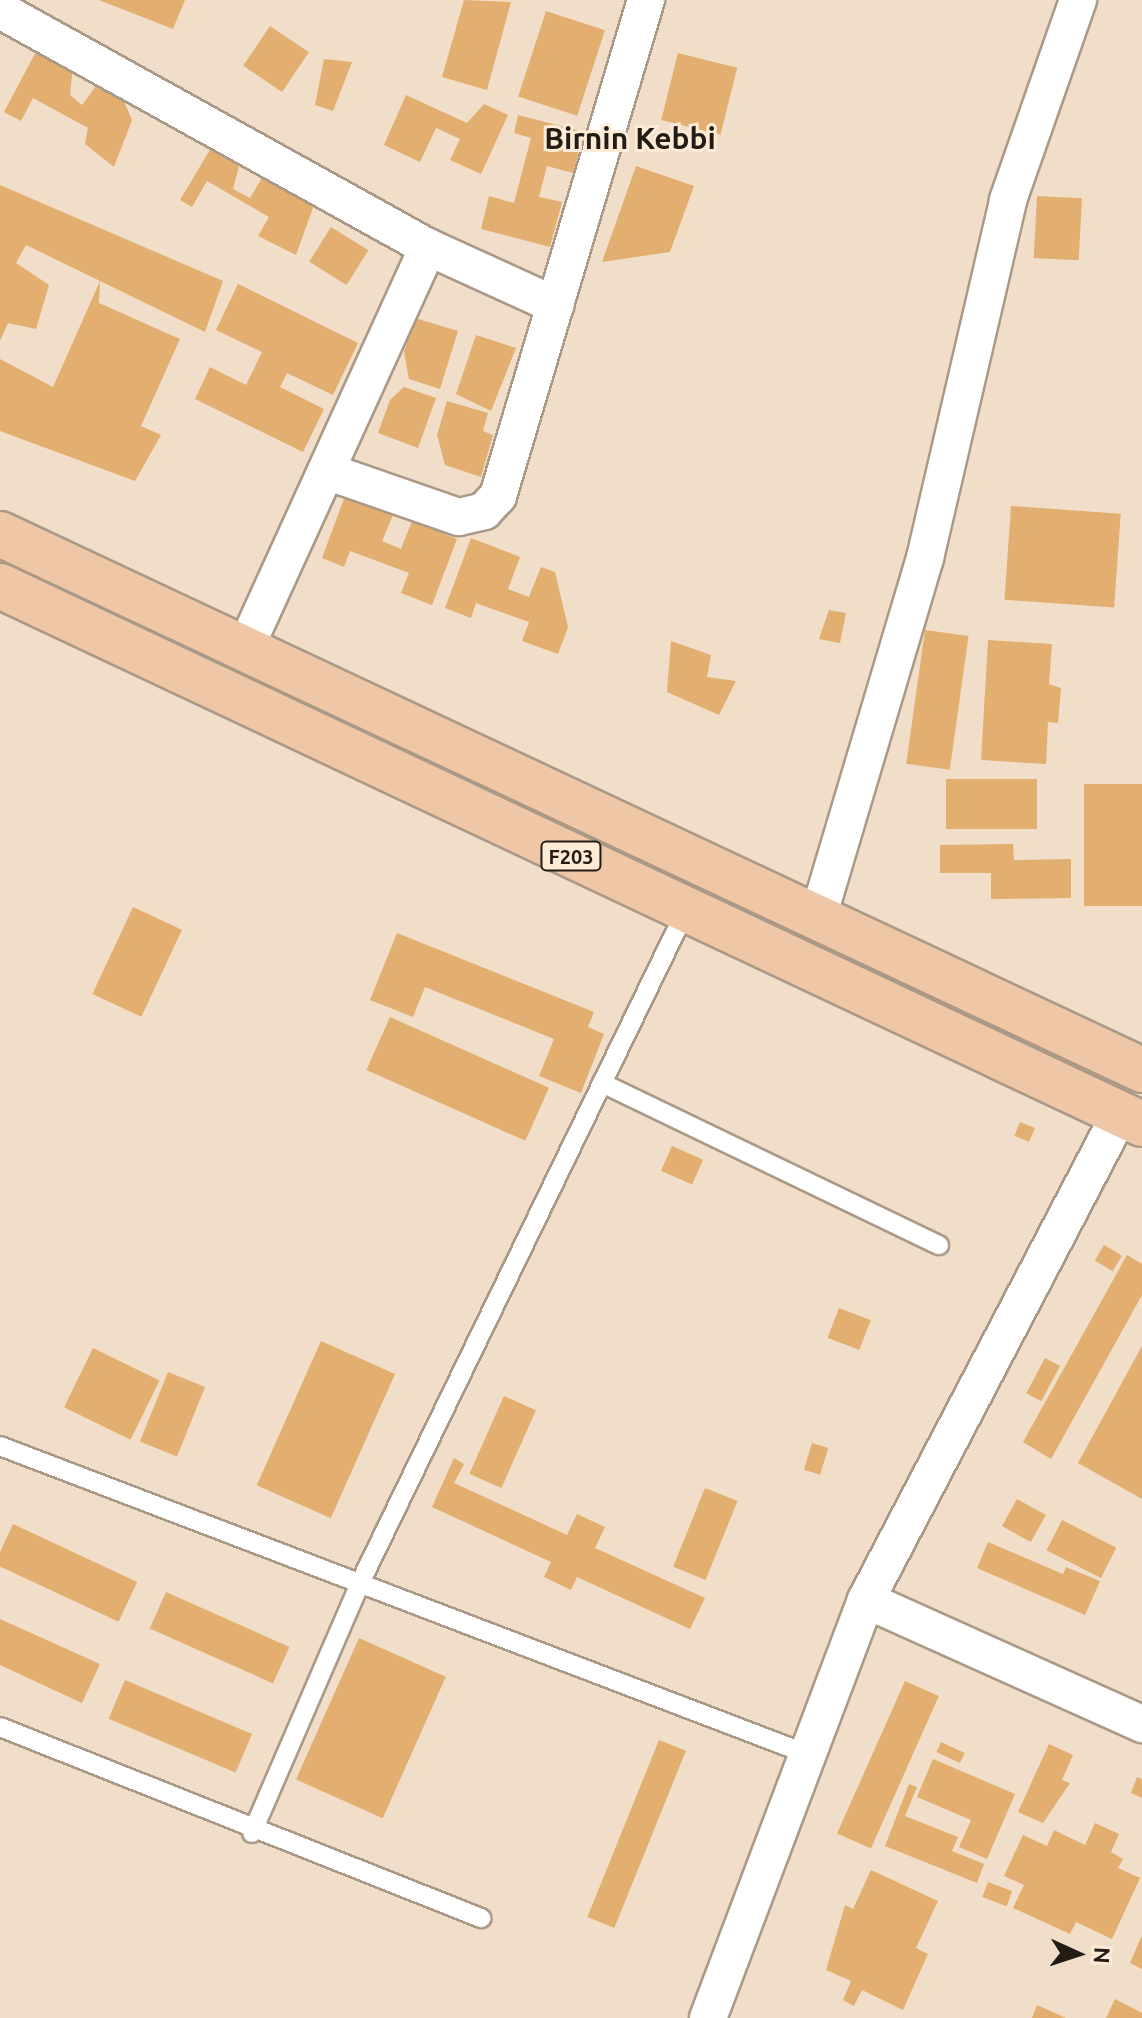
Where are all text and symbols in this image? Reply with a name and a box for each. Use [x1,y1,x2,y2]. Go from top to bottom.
district label: Birnin Kebbi [544,120,716,156]
road number: F203 [539,840,603,872]
north arrow [1038,1914,1118,1994]
text: N [1090,1946,1115,1964]

